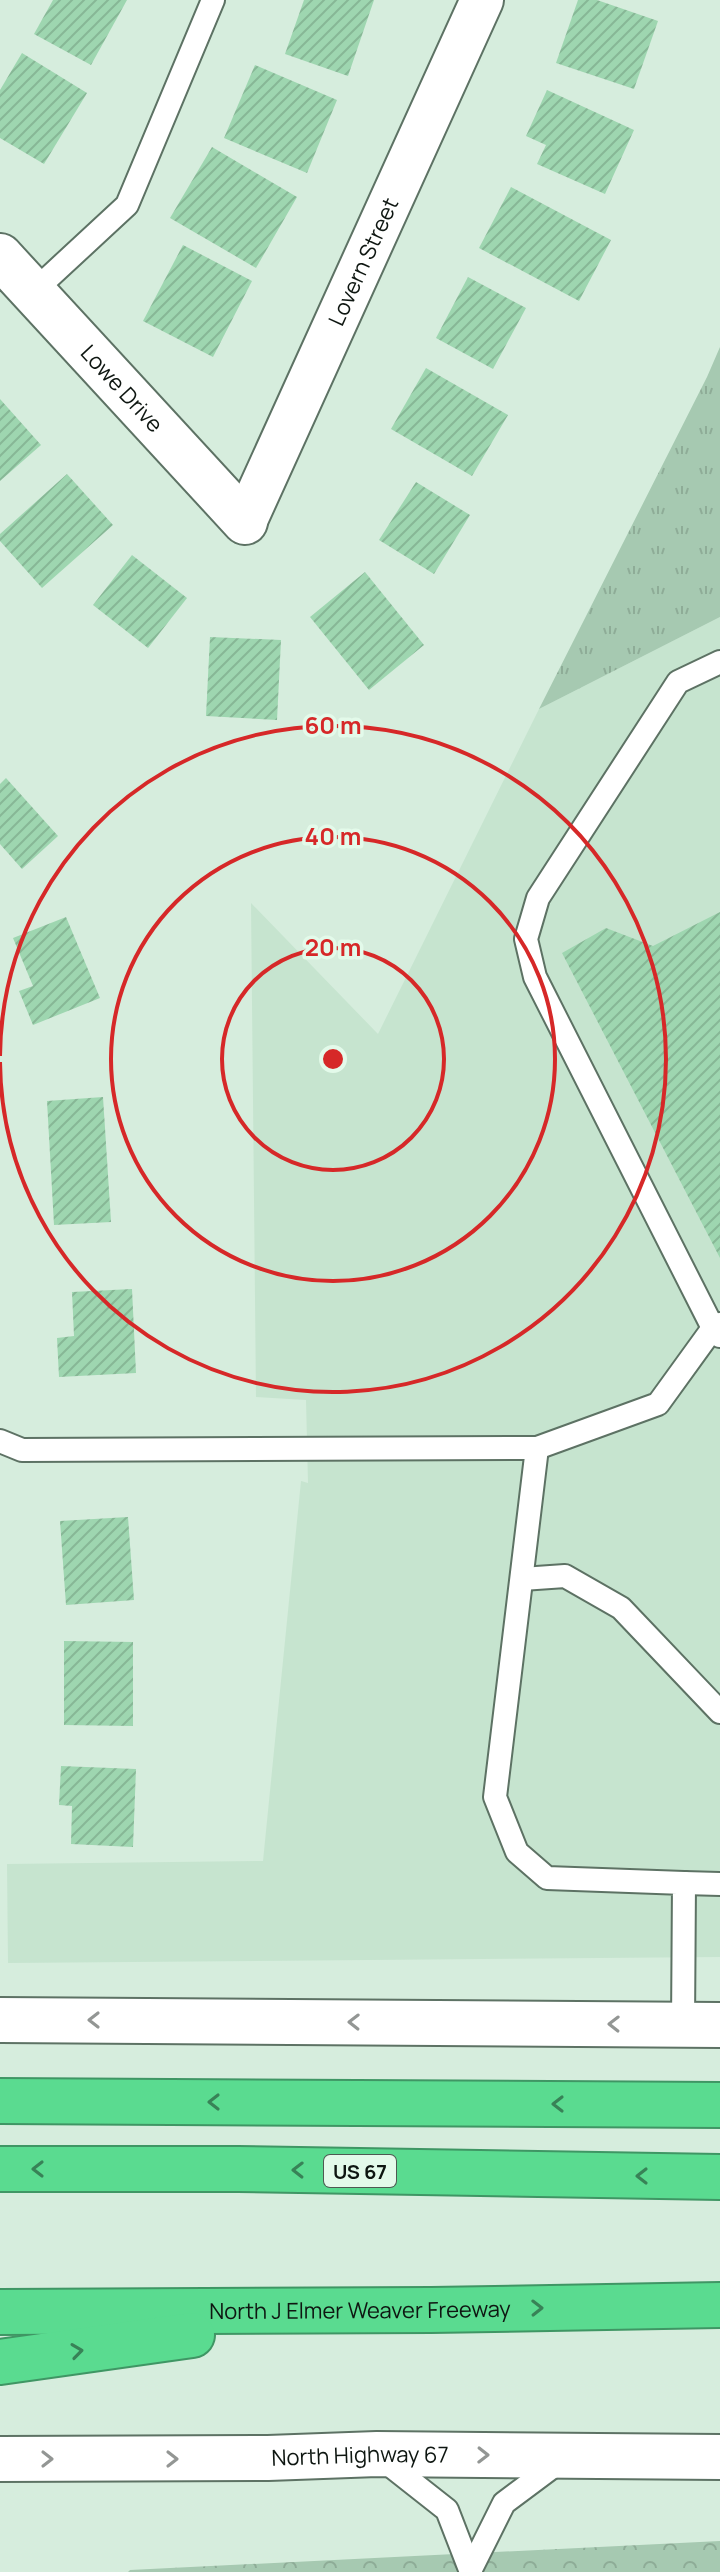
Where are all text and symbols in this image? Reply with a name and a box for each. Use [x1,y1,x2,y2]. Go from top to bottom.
street label: Lovern Street [321,193,405,330]
street label: Lowe Drive [74,338,170,439]
text: 60 m [304,708,362,741]
text: 40 m [305,819,361,852]
text: 20 m [305,930,361,963]
centre of rings [319,1045,347,1073]
one-way arrow [87,2011,100,2029]
one-way arrow [347,2013,360,2030]
one-way arrow [607,2015,620,2033]
one-way arrow [207,2093,220,2111]
one-way arrow [551,2095,564,2113]
road number: US 67 [324,2155,396,2187]
one-way arrow [31,2160,44,2178]
one-way arrow [291,2161,304,2178]
one-way arrow [635,2167,648,2185]
street label: North J Elmer Weaver Freeway [209,2294,511,2326]
one-way arrow [531,2299,544,2316]
one-way arrow [70,2343,84,2360]
street label: North Highway 67 [271,2439,449,2473]
one-way arrow [477,2446,490,2464]
one-way arrow [41,2450,54,2468]
one-way arrow [166,2450,179,2468]

